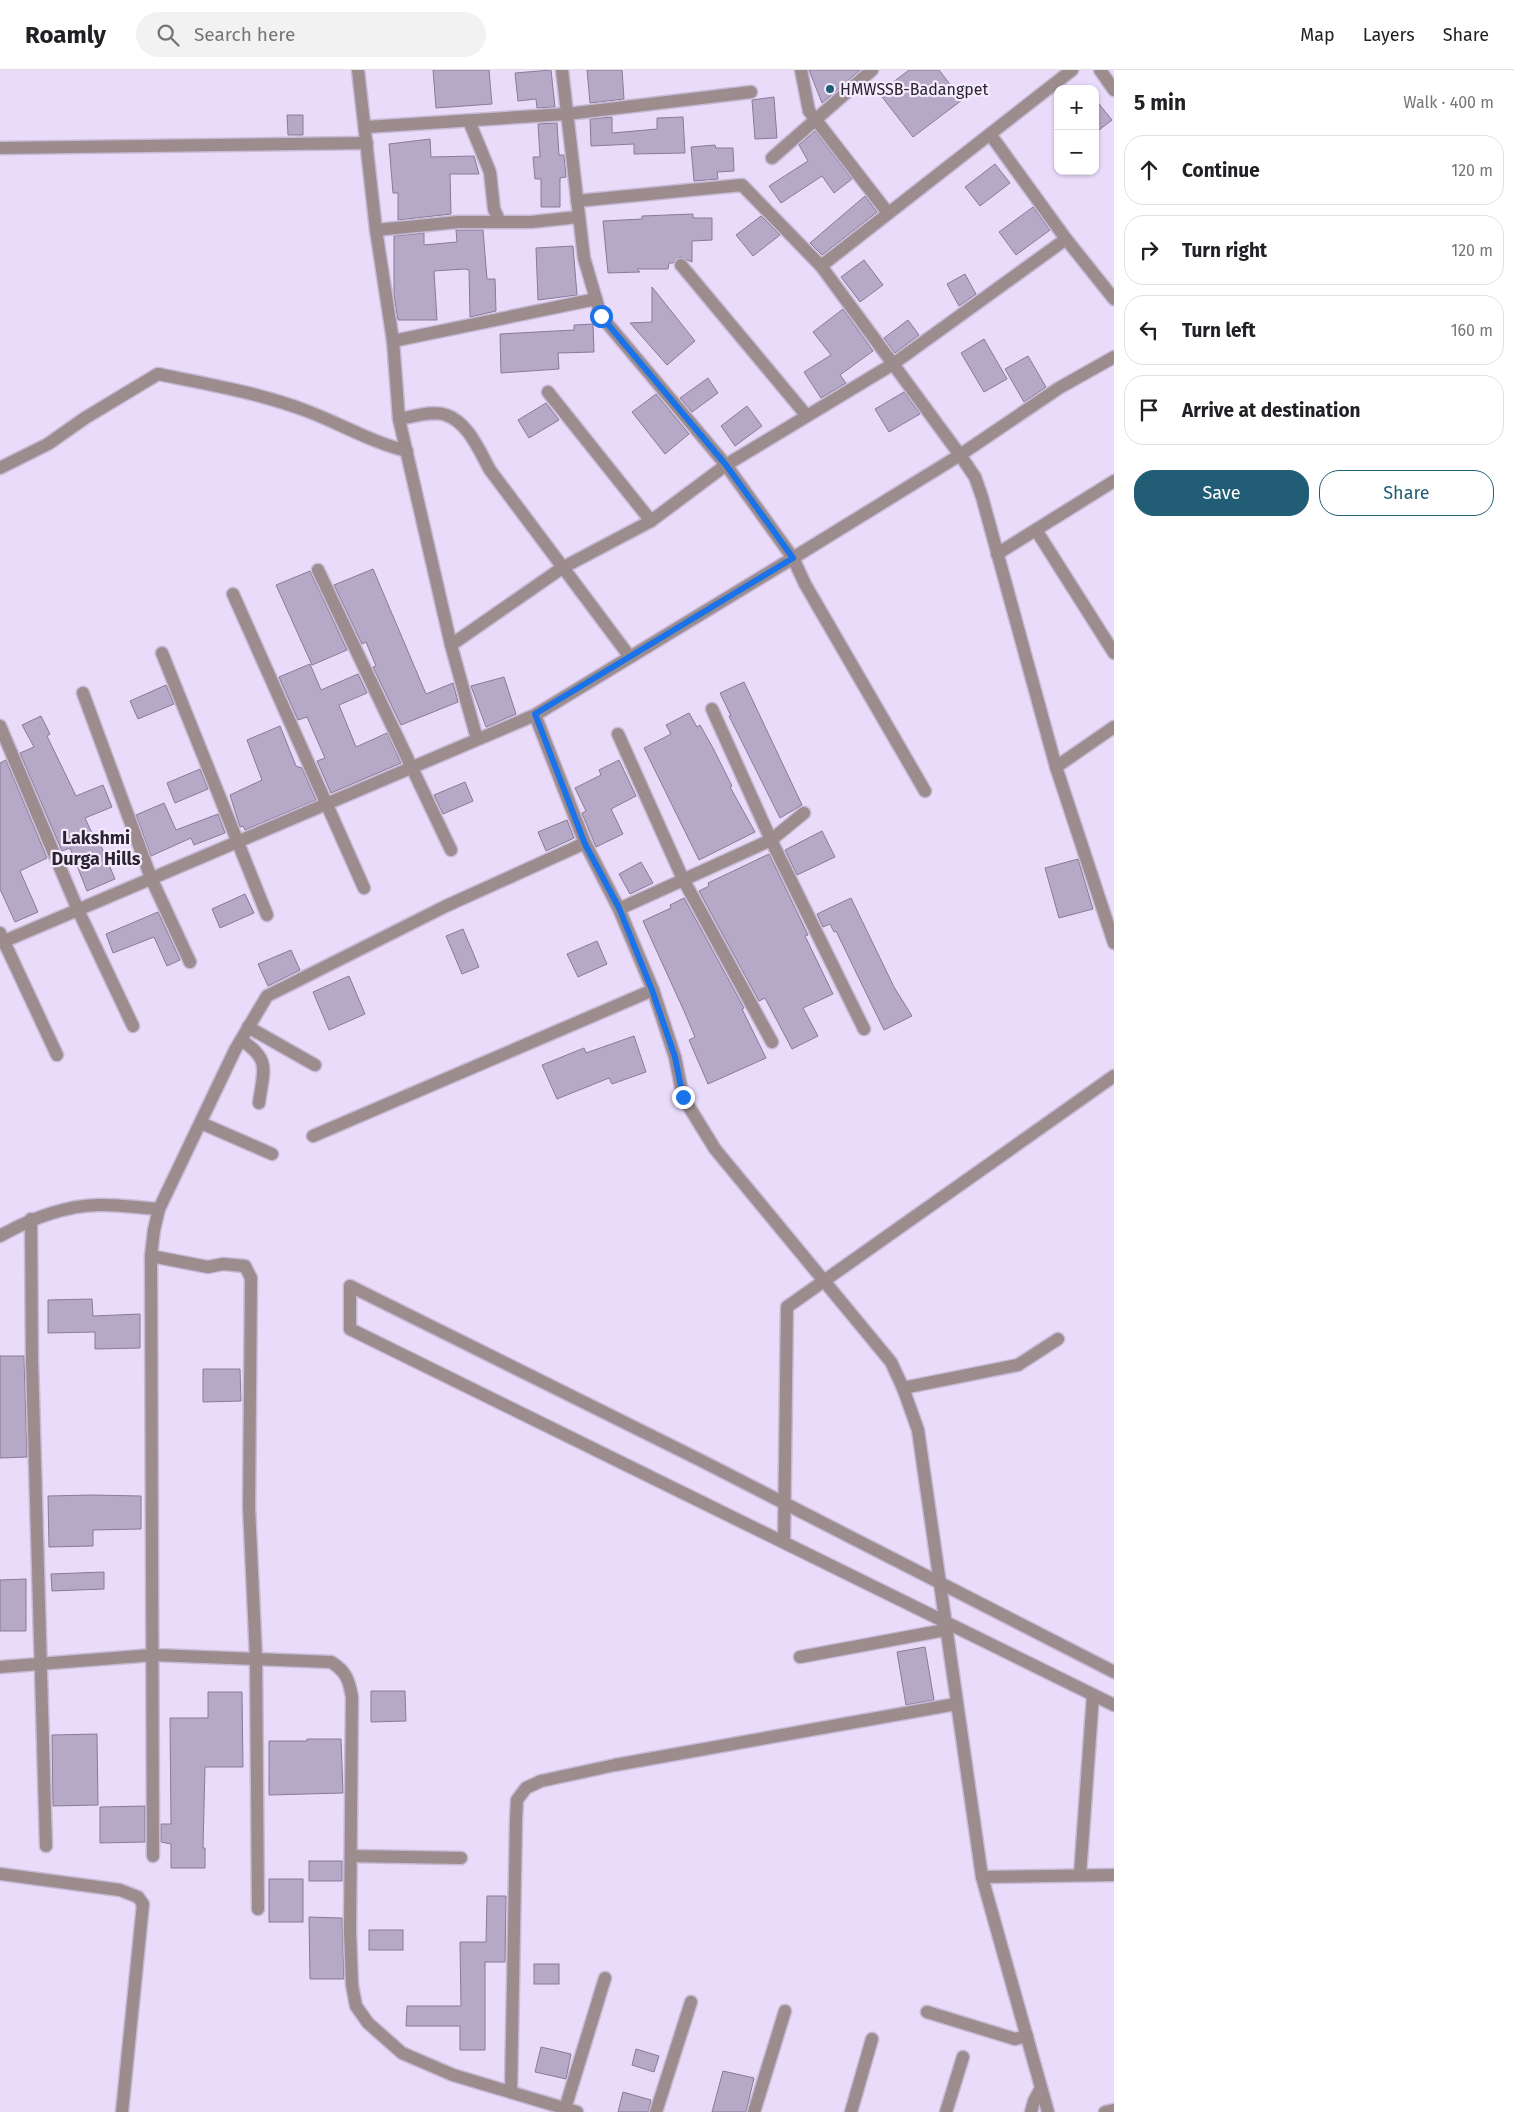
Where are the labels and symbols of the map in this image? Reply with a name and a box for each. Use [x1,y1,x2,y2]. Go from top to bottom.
place label: HMWSSB-Badangpet [840,80,988,99]
marker: HMWSSB-Badangpet [824,83,836,95]
route start [590,305,613,328]
district label: Lakshmi Durga Hills [51,827,141,870]
route end [672,1086,695,1109]

